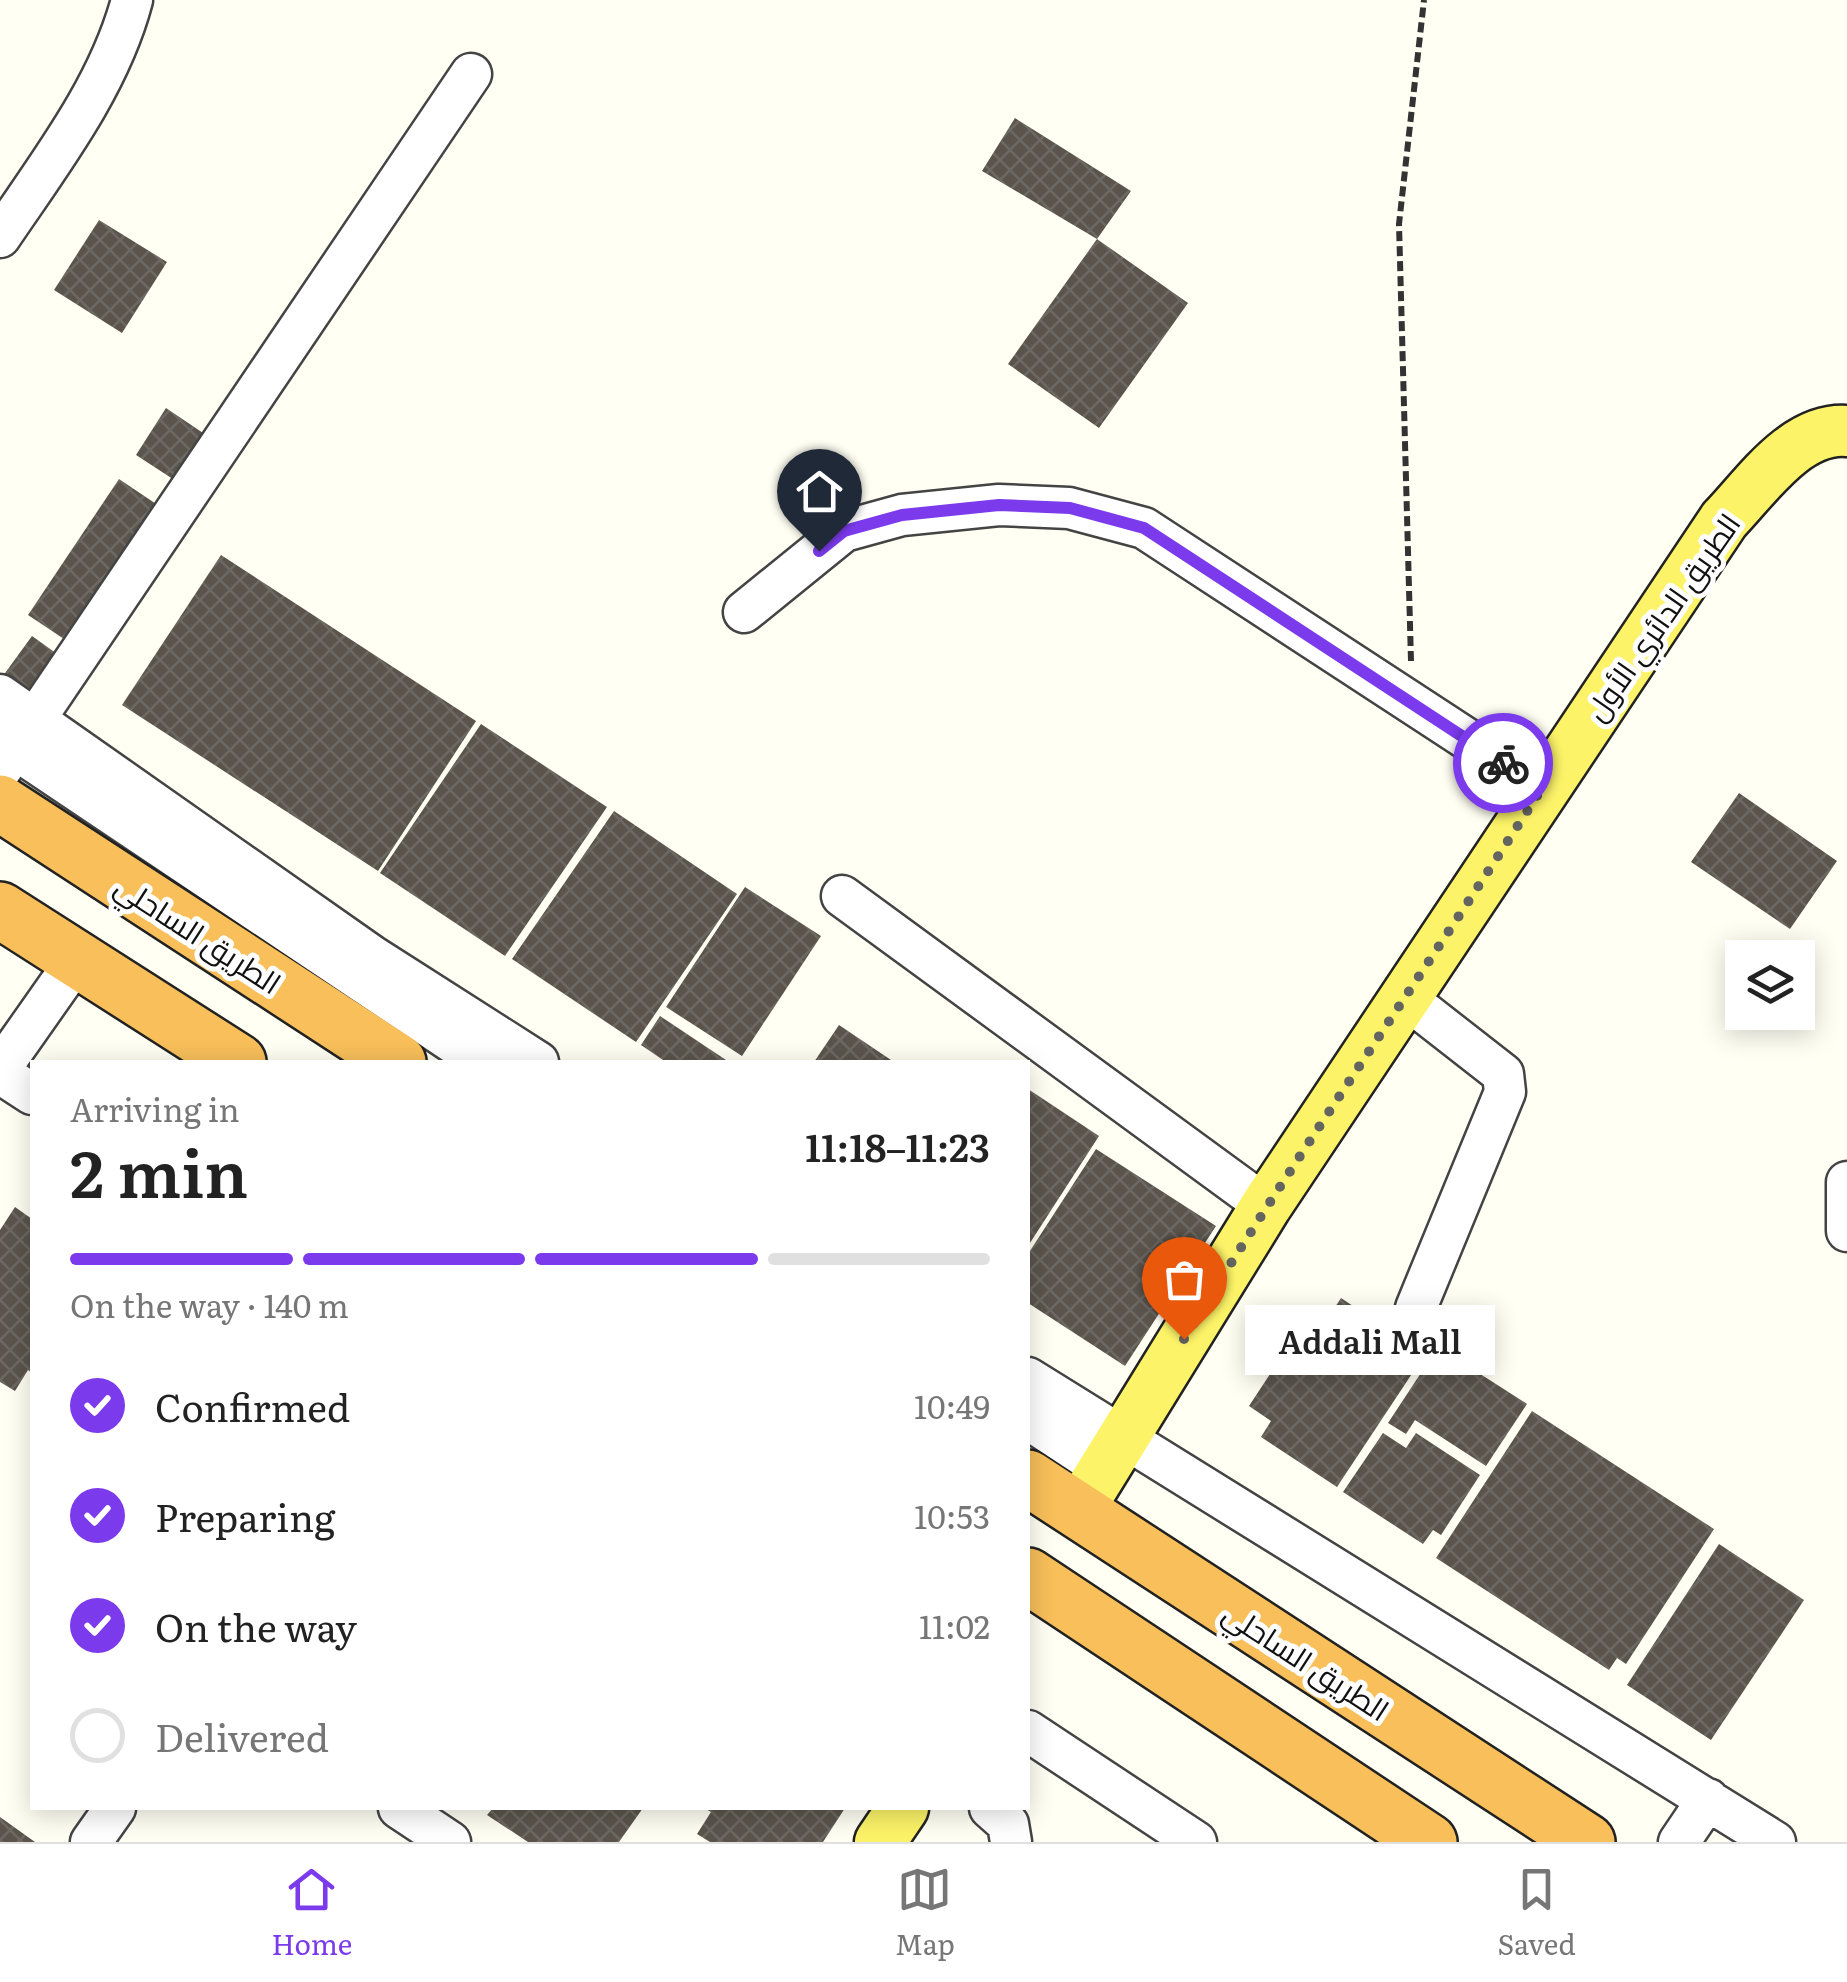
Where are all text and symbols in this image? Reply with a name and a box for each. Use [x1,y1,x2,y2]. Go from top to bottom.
pin [777,449,862,552]
icon: home [792,464,847,519]
street label: الطريق الدائري الأول [1573,503,1753,731]
courier [1453,713,1553,813]
icon: bike [1476,736,1531,791]
street label: الطريق الساحلي [105,863,291,1007]
map controls [1725,940,1815,1030]
button: layers [1725,940,1815,1030]
text: Arriving in [70,1084,240,1132]
text: 11:18–11:23 [805,1117,990,1174]
text: 2 min [70,1121,248,1218]
pin [1142,1237,1227,1340]
icon: bag [1157,1252,1212,1307]
text: On the way · 140 m [70,1280,349,1328]
callout: Addali Mall [1244,1304,1494,1374]
text: Addali Mall [1278,1316,1462,1364]
text: Confirmed [155,1377,350,1434]
icon: check [70,1378,125,1433]
text: 10:49 [914,1381,990,1429]
text: Preparing [155,1487,335,1544]
icon: check [70,1488,125,1543]
text: 10:53 [914,1491,990,1539]
street label: الطريق الساحلي [1213,1590,1399,1734]
text: On the way [155,1597,357,1654]
icon: check [70,1598,125,1653]
text: 11:02 [919,1601,990,1649]
text: Delivered [155,1707,329,1764]
tab: Home [271,1862,352,1964]
tab: Map [895,1862,955,1964]
tab: Saved [1498,1862,1576,1964]

